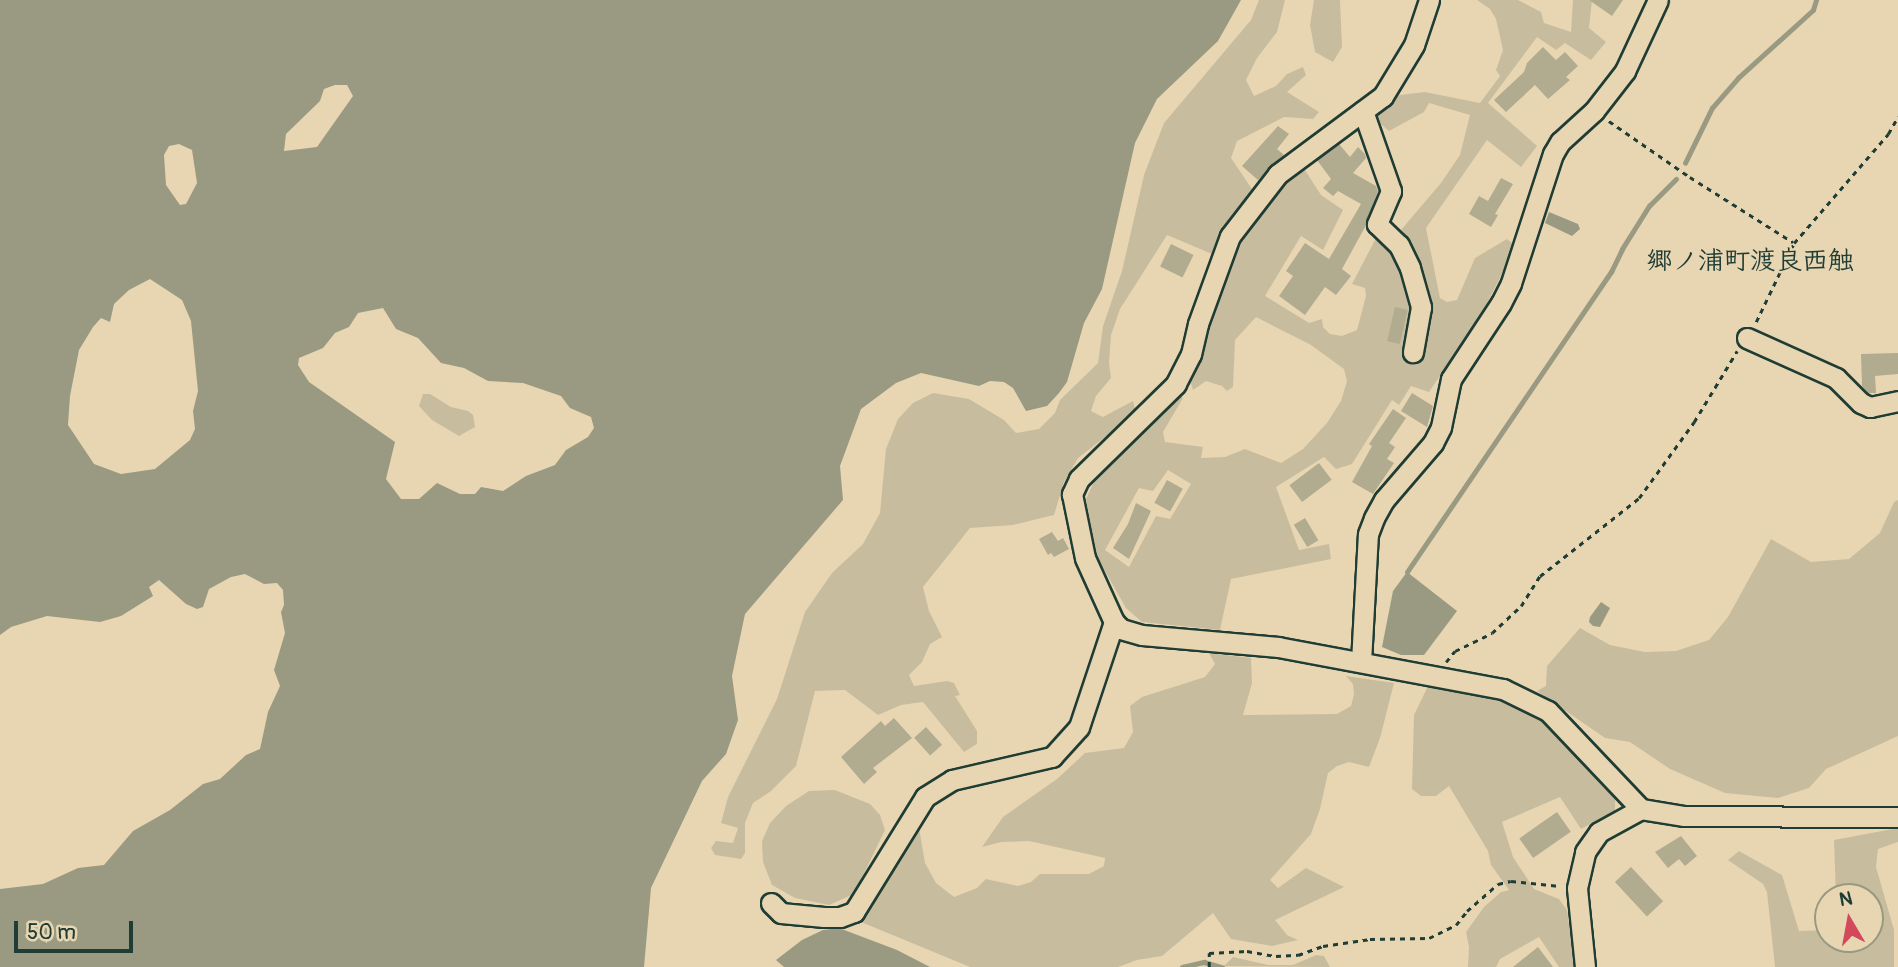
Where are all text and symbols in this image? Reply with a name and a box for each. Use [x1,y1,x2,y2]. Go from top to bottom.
district label: 郷ノ浦町渡良西触 [1646,246,1854,278]
north arrow [1814,883,1884,953]
text: N [1837,886,1854,912]
scale bar [18,908,136,952]
text: 50 m [27,919,76,946]

